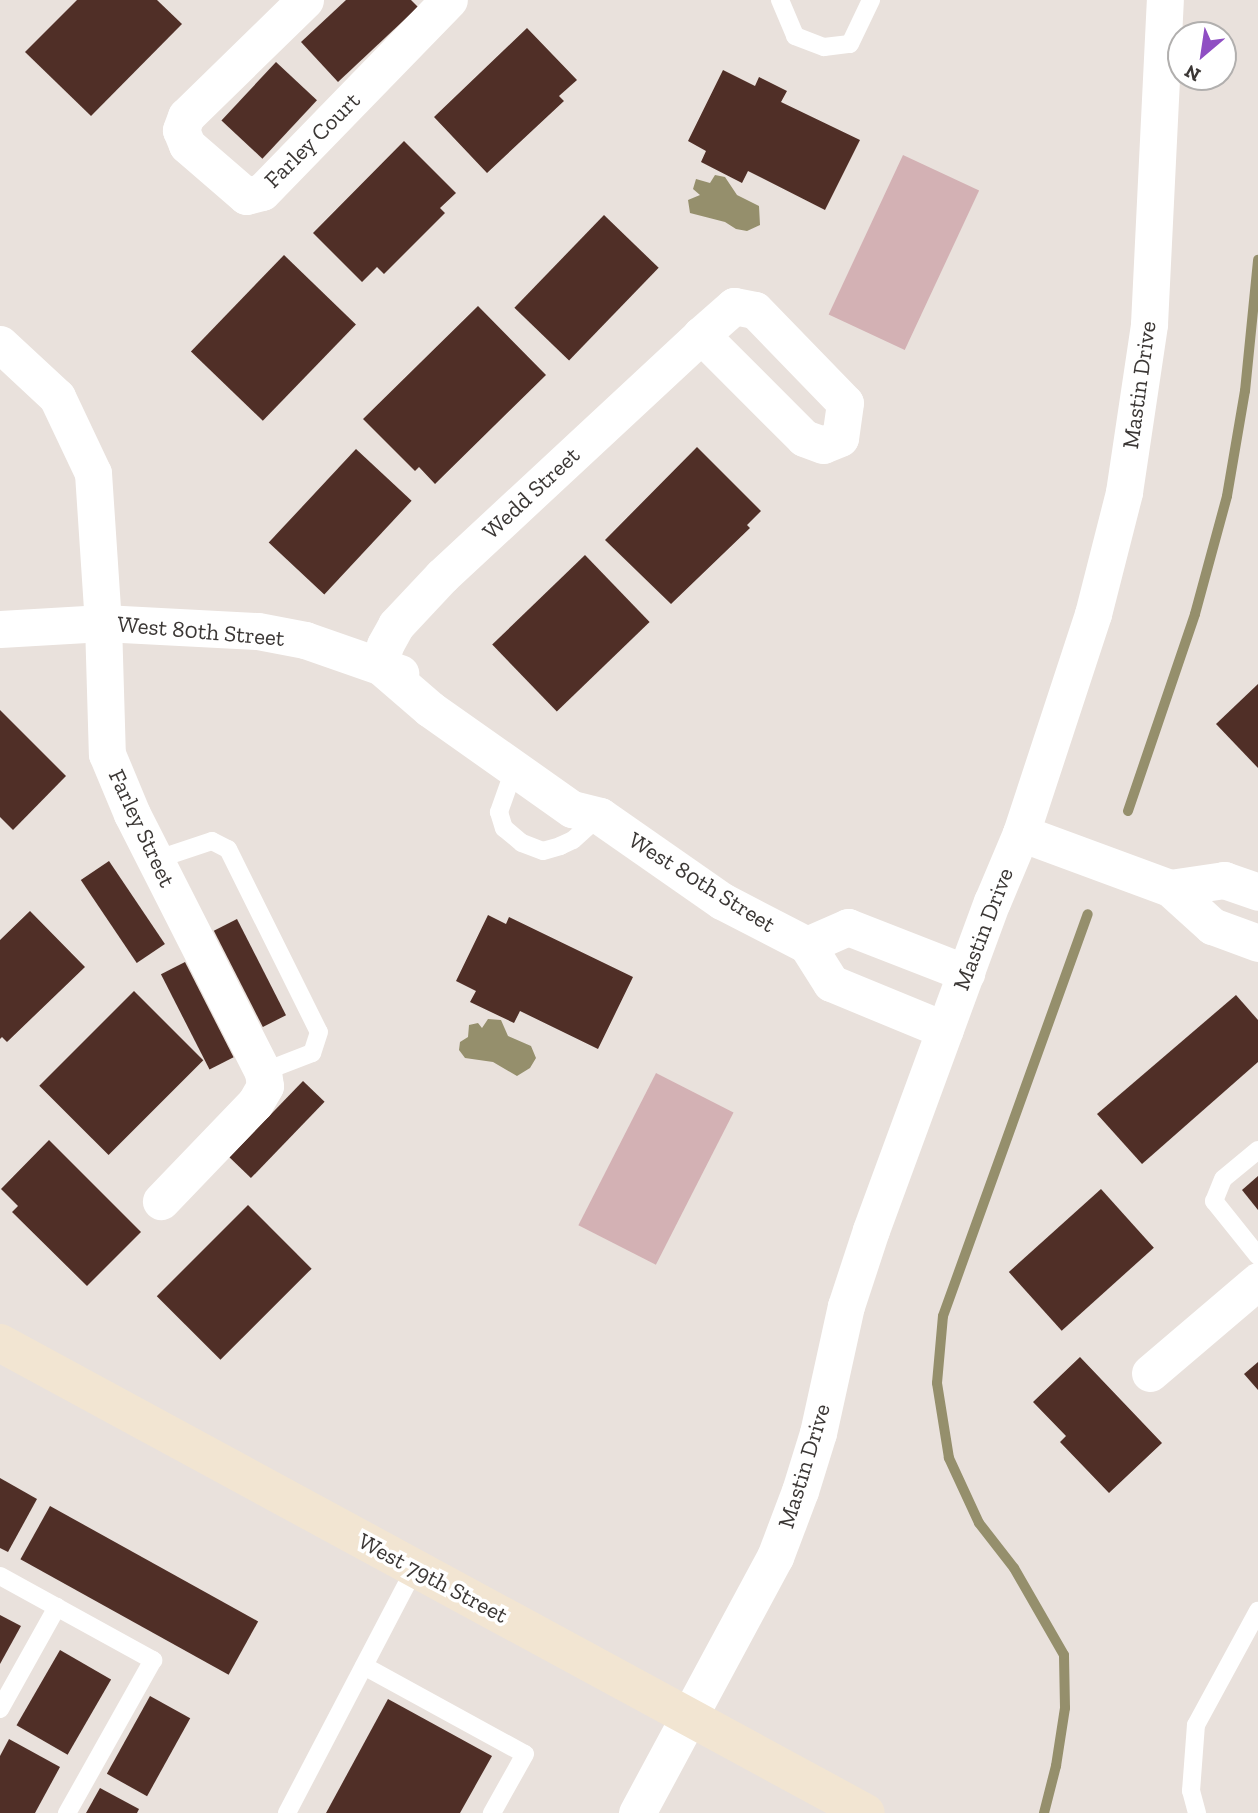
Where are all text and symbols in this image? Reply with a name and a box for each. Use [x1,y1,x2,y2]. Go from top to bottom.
north arrow [1167,21,1237,91]
text: N [1181,59,1204,87]
street label: Farley Court [258,86,366,194]
street label: Mastin Drive [1116,319,1162,451]
street label: Wedd Street [477,441,585,545]
street label: West 80th Street [116,610,286,652]
street label: Farley Street [103,765,181,891]
street label: West 80th Street [623,826,781,938]
street label: Mastin Drive [947,864,1019,994]
street label: Mastin Drive [772,1400,836,1532]
street label: West 79th Street [354,1527,512,1629]

